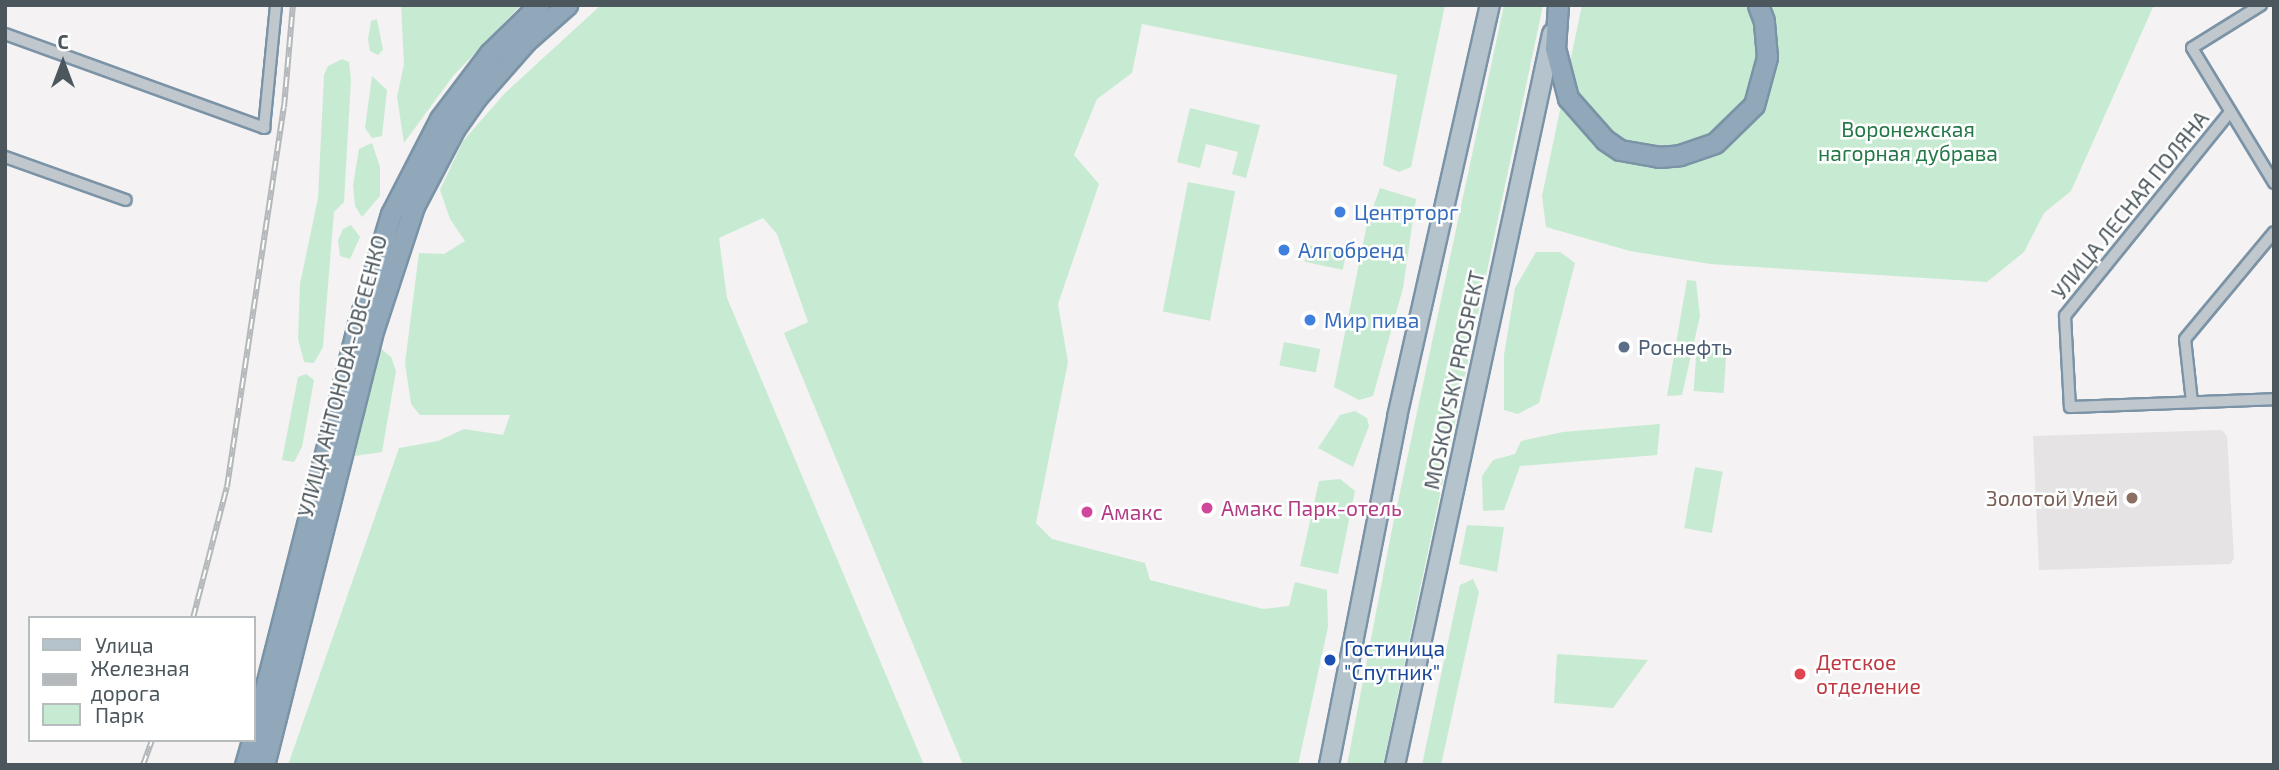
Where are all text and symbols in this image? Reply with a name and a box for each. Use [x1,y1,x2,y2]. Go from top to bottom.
north arrow [28,28,98,98]
text: С [57,30,69,53]
street label: УЛИЦА ЛЕСНАЯ ПОЛЯНА [2046,106,2214,304]
park label: Воронежская нагорная дубрава [1818,116,1998,166]
place label: Центрторг [1354,199,1459,225]
marker: Центрторг [1332,204,1348,220]
street label: УЛИЦА АНТОНОВА-ОВСЕЕНКО [292,232,392,520]
place label: Алгобренд [1298,237,1405,263]
marker: Алгобренд [1276,242,1292,258]
street label: MOSKOVSKY PROSPEKT [1418,268,1490,492]
place label: Мир пива [1324,307,1419,333]
marker: Мир пива [1302,312,1318,328]
place label: Роснефть [1638,334,1732,360]
marker: Роснефть [1616,339,1632,355]
place label: Золотой Улей [1986,485,2118,511]
marker: Золотой Улей [2124,490,2140,506]
place label: Амакс Парк-отель [1221,495,1402,521]
place label: Амакс [1101,499,1163,525]
marker: Амакс Парк-отель [1199,500,1215,516]
marker: Амакс [1079,504,1095,520]
legend [28,616,256,742]
text: Улица [95,632,154,657]
place label: Гостиница "Спутник" [1344,635,1445,685]
place label: Детское отделение [1816,649,1921,699]
marker: Гостиница "Спутник" [1322,652,1338,668]
text: Железная дорога [91,655,190,705]
marker: Детское отделение [1790,664,1810,684]
text: Парк [95,702,144,727]

